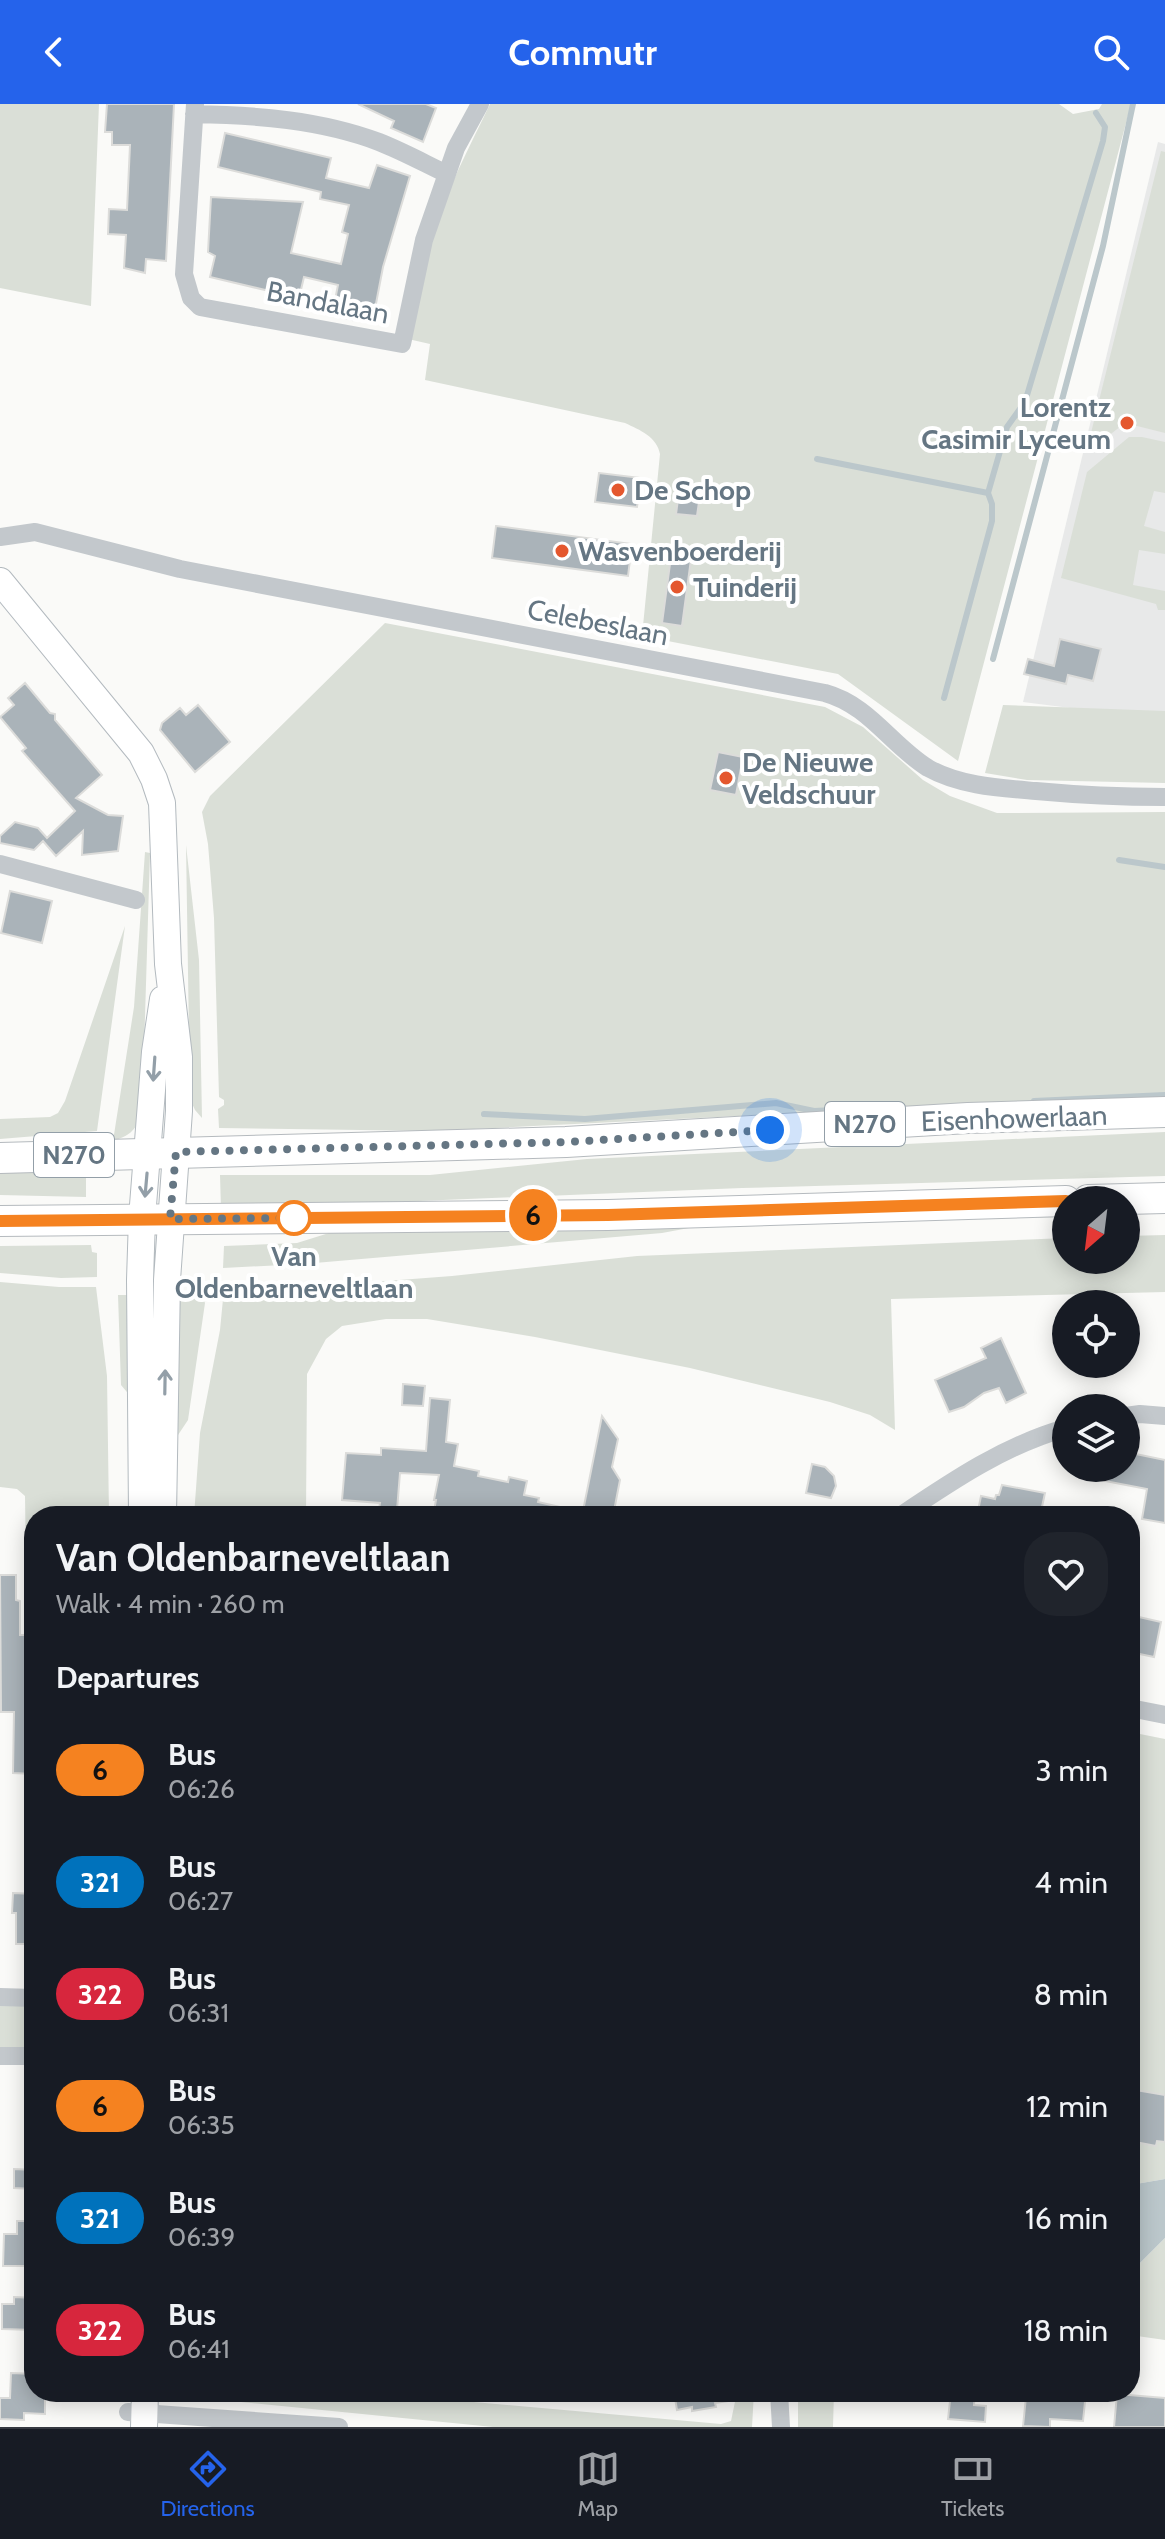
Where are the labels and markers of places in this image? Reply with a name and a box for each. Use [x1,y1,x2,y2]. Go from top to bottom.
place label: Lorentz Casimir Lyceum [921,390,1111,456]
marker: Lorentz Casimir Lyceum [1118,414,1136,432]
place label: De Schop [634,473,751,507]
marker: De Schop [609,481,627,499]
place label: Wasvenboerderij [578,534,782,568]
marker: Wasvenboerderij [553,542,571,560]
place label: Tuinderij [693,570,797,604]
marker: Tuinderij [668,578,686,596]
place label: De Nieuwe Veldschuur [742,745,876,811]
marker: De Nieuwe Veldschuur [717,769,735,787]
marker: Van Oldenbarneveltlaan [277,1201,311,1235]
place label: Van Oldenbarneveltlaan [175,1239,413,1305]

